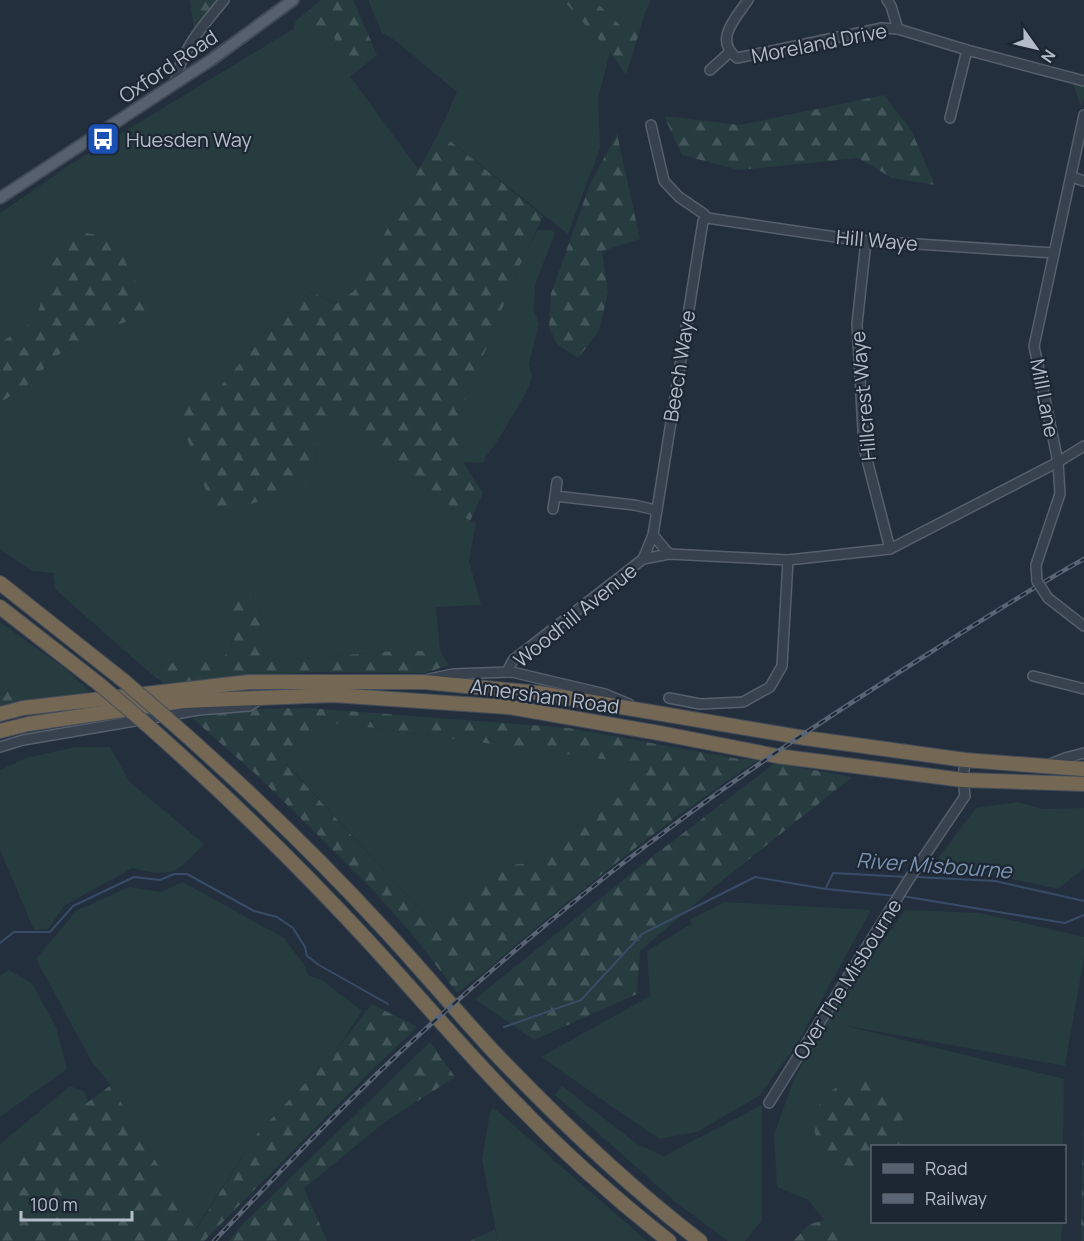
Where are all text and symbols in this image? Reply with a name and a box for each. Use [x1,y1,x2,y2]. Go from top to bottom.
street label: Moreland Drive [749,17,889,69]
north arrow [1006,18,1066,78]
street label: Oxford Road [113,23,223,109]
text: N [1036,45,1061,67]
bus stop icon: Huesden Way [85,121,121,157]
place label: Huesden Way [126,126,252,153]
street label: Hill Waye [835,223,919,257]
street label: Beech Waye [657,308,701,424]
street label: Hillcrest Waye [844,330,882,462]
street label: Mill Lane [1024,356,1066,440]
street label: Woodhill Avenue [508,557,642,673]
street label: Amersham Road [469,672,621,720]
water label: River Misbourne [855,846,1014,885]
street label: Over The Misbourne [787,893,907,1065]
legend [871,1145,1066,1223]
text: Road [925,1156,968,1180]
scale bar [21,1184,132,1222]
text: Railway [925,1186,987,1210]
text: 100 m [30,1192,78,1216]

